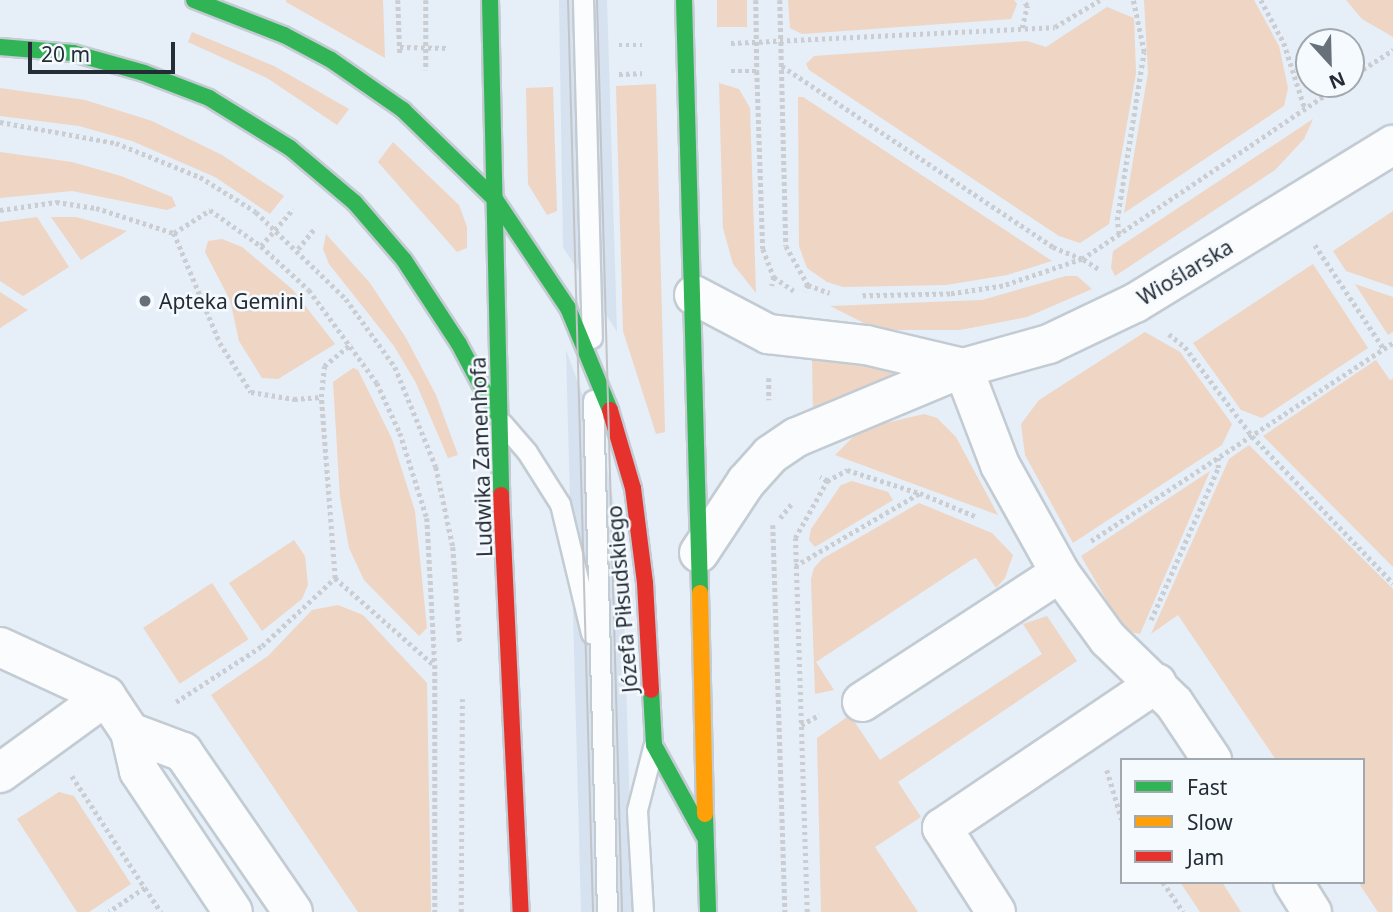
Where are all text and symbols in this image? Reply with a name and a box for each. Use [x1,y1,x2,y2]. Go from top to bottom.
scale bar [32,28,178,72]
north arrow [1295,28,1365,98]
text: 20 m [41,40,90,68]
text: N [1325,66,1349,96]
street label: Wioślarska [1133,234,1237,310]
place label: Apteka Gemini [159,288,304,314]
marker: Apteka Gemini [137,293,153,309]
street label: Ludwika Zamenhofa [465,357,497,557]
street label: Józefa Piłsudskiego [601,504,643,694]
legend [1120,758,1365,884]
text: Fast [1187,773,1227,801]
text: Slow [1187,808,1233,836]
text: Jam [1187,843,1224,871]

